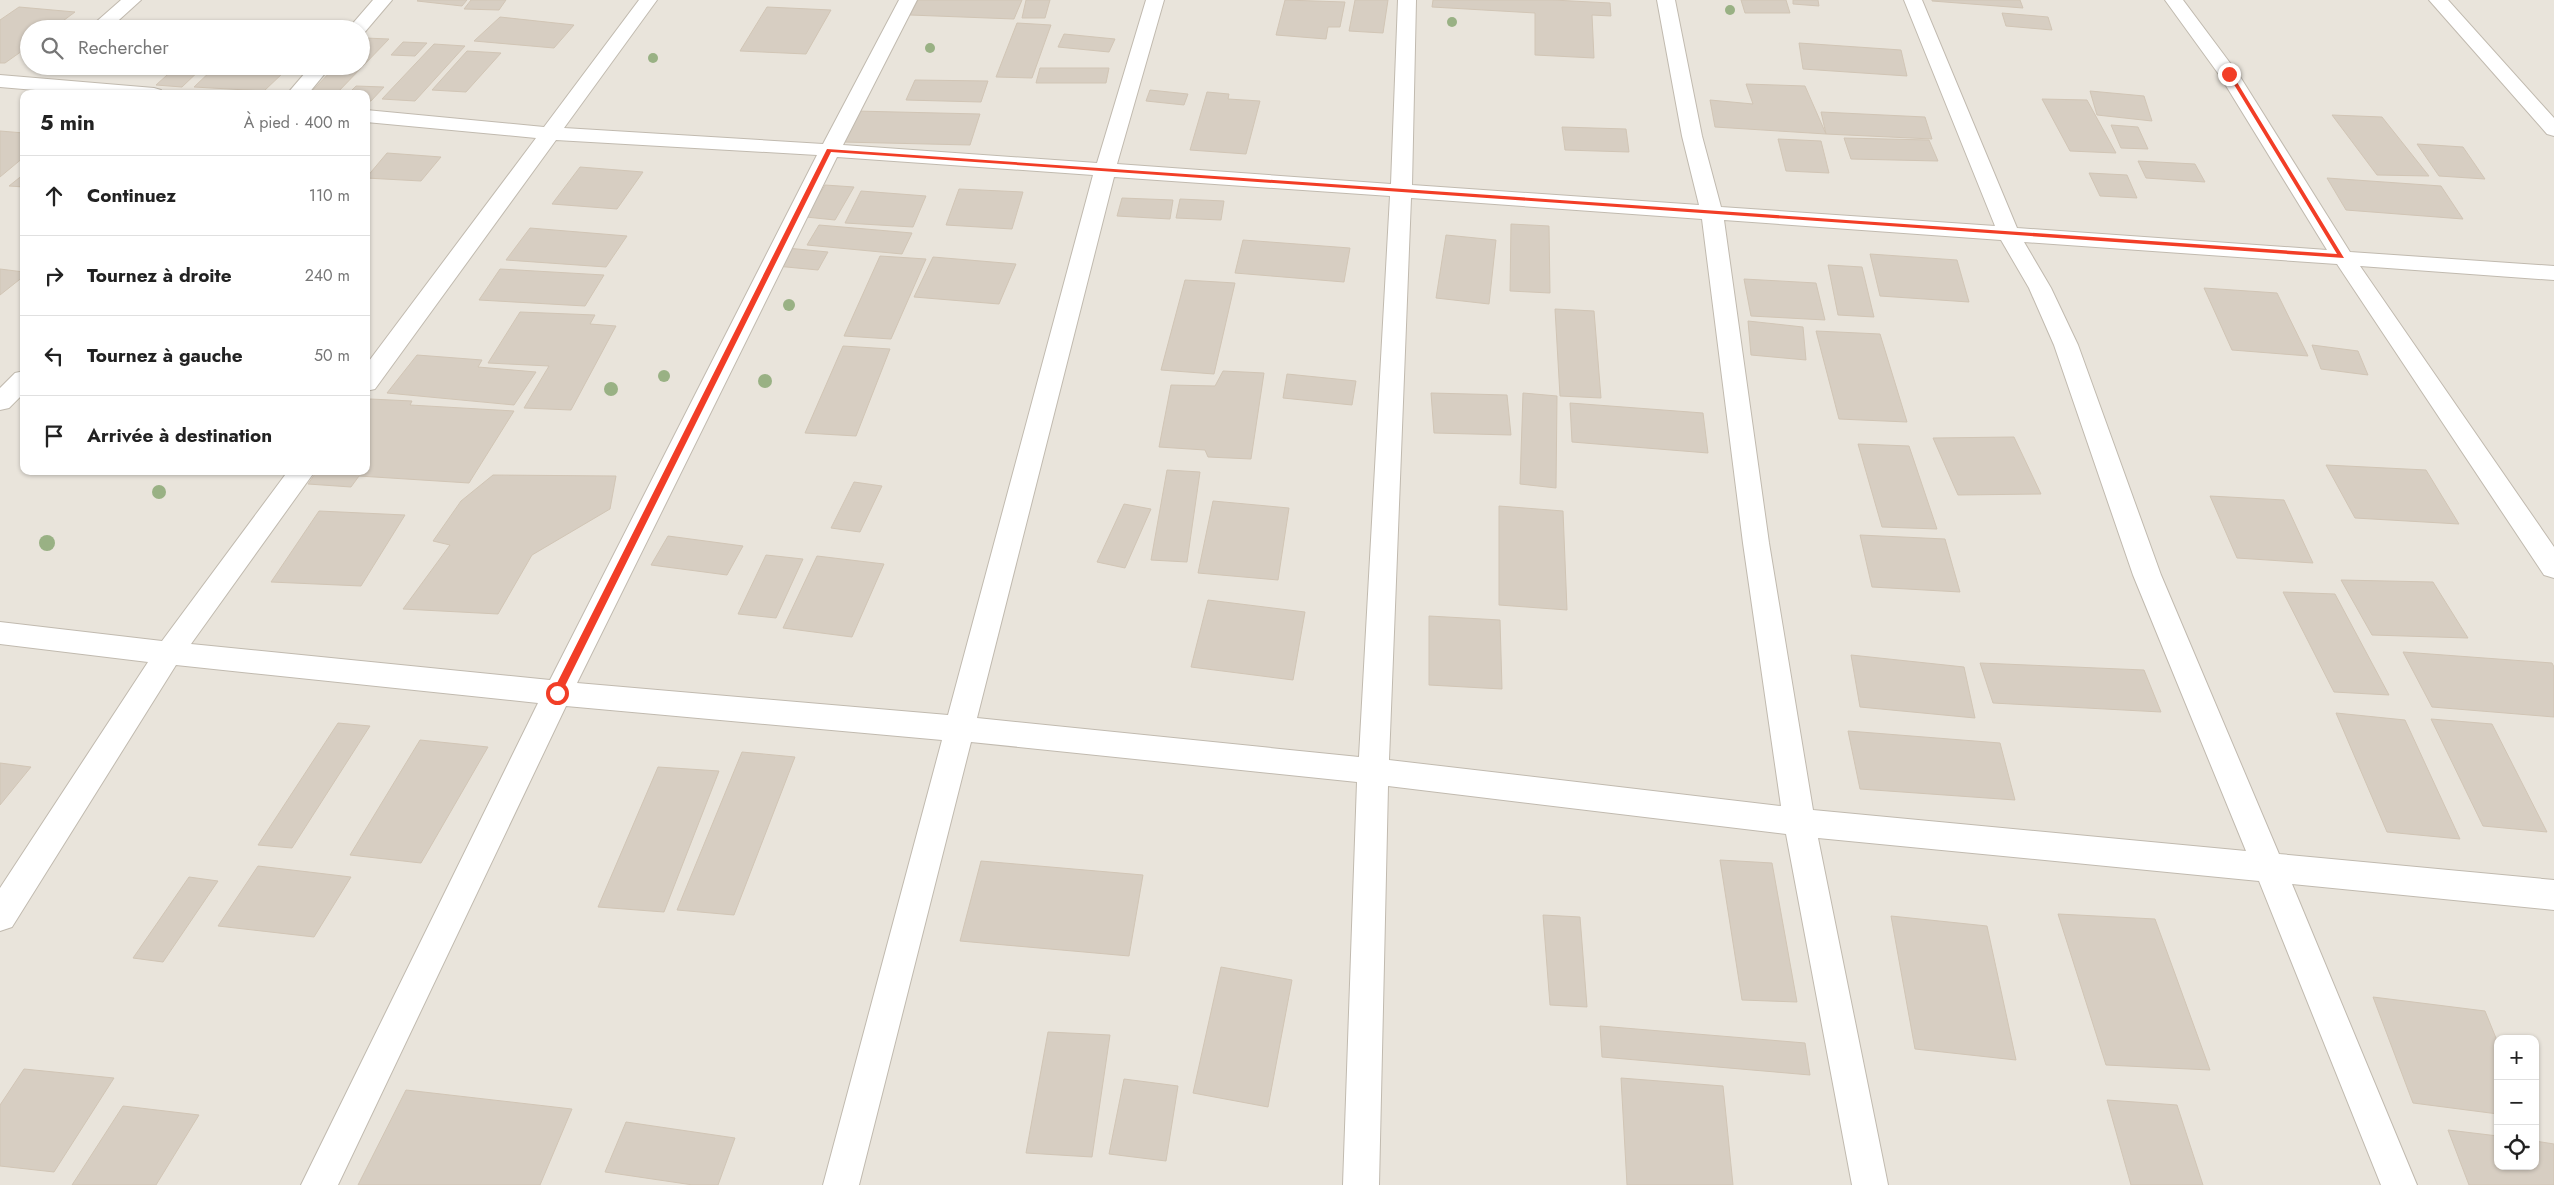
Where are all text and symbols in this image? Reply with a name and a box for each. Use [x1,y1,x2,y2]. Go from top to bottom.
search box [20,20,370,75]
icon: search [38,34,66,62]
text: Rechercher [78,34,169,61]
route end [2218,63,2241,86]
text: 5 min [40,108,95,138]
text: À pied · 400 m [244,111,350,134]
icon: ahead [40,182,68,210]
text: Continuez [87,182,176,209]
text: 110 m [309,184,350,207]
icon: right [40,262,68,290]
text: Tournez à droite [87,262,232,289]
text: 240 m [305,264,350,287]
icon: left [40,342,68,370]
text: Tournez à gauche [87,342,243,369]
text: 50 m [314,344,350,367]
icon: arrive [40,422,68,450]
text: Arrivée à destination [87,422,272,449]
route start [546,682,569,705]
map controls [2494,1035,2539,1170]
button: + [2494,1035,2539,1080]
button: − [2494,1080,2539,1125]
button: locate [2494,1125,2539,1170]

